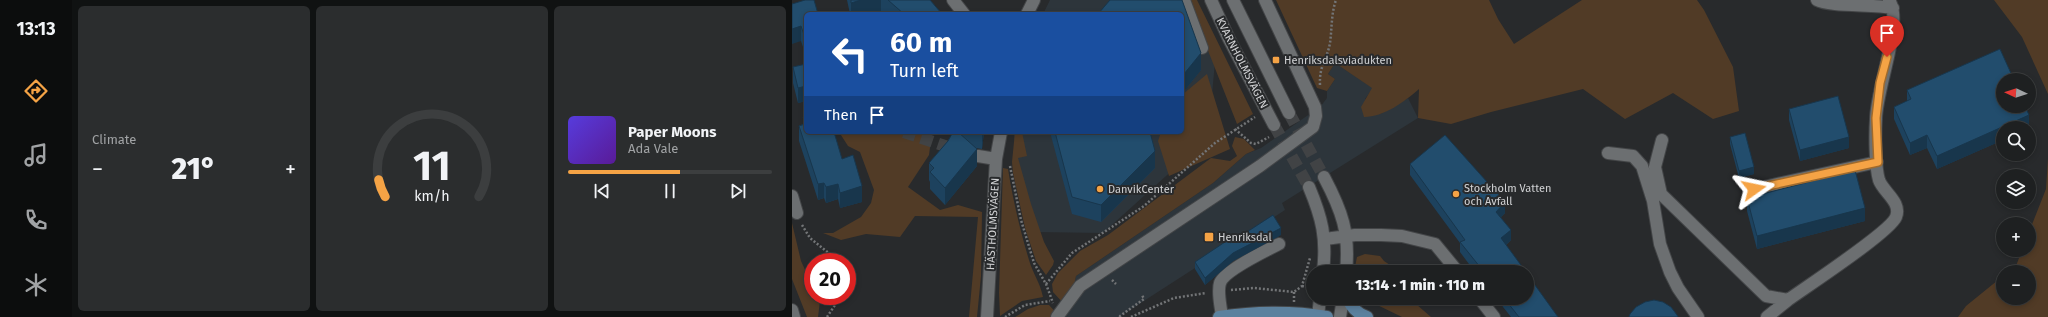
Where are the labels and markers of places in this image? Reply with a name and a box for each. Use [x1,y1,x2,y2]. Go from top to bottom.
pin [1870,16,1904,57]
place label: Henriksdalsviadukten [1284,54,1392,67]
marker: Henriksdalsviadukten [1271,55,1281,65]
place label: Stockholm Vatten och Avfall [1464,182,1551,208]
place label: DanvikCenter [1108,183,1175,196]
marker: DanvikCenter [1095,184,1105,194]
marker: Stockholm Vatten och Avfall [1451,189,1461,199]
marker: Henriksdal [1203,231,1215,243]
place label: Henriksdal [1218,231,1272,244]

